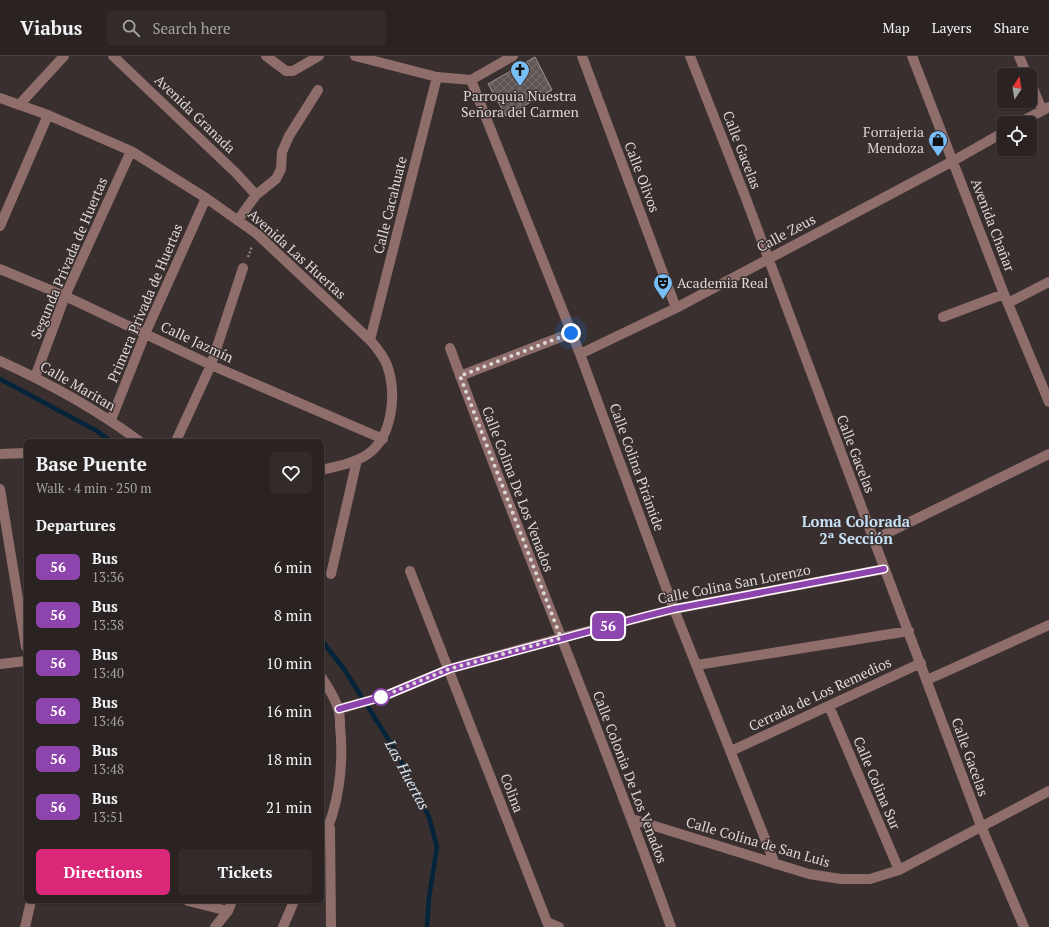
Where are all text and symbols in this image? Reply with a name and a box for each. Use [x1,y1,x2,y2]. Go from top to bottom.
search box [106,10,386,46]
text: Viabus [20,15,82,40]
icon: search [120,17,142,39]
text: Search here [152,18,230,38]
text: Map [883,18,910,37]
text: Layers [932,18,972,37]
text: Share [994,18,1029,37]
church icon: Parroquia Nuestra Señora del Carmen [509,59,531,87]
north arrow [997,68,1037,108]
map controls [997,68,1037,156]
street label: Avenida Granada [151,70,240,157]
place label: Parroquia Nuestra Señora del Carmen [461,86,580,121]
street label: Calle Gacelas [719,108,766,192]
button: locate [997,116,1037,156]
place label: Forrajeria Mendoza [863,122,924,157]
shop icon: Forrajeria Mendoza [927,129,949,157]
street label: Calle Olivos [620,139,665,215]
street label: Calle Cacahuate [368,154,411,256]
street label: Segunda Privada de Huertas [26,174,111,342]
street label: Avenida Chañar [967,176,1020,275]
street label: Avenida Las Huertas [244,204,351,303]
street label: Calle Zeus [753,209,819,256]
street label: Primera Privada de Huertas [103,221,187,385]
theatre icon: Academia Real [652,272,674,300]
place label: Academia Real [677,273,768,292]
street label: Calle Jazmín [158,316,237,367]
your location [561,323,581,343]
street label: Calle Maritan [37,356,120,415]
street label: Calle Colina Pirámide [606,400,669,533]
street label: Calle Colina De Los Venados [478,403,559,574]
street label: Calle Gacelas [833,412,880,496]
text: Base Puente [36,451,147,476]
button: heart [270,452,312,494]
text: Walk · 4 min · 250 m [36,479,151,497]
district label: Loma Colorada 2ª Sección [802,511,911,548]
text: Departures [36,515,116,535]
text: Bus [92,548,118,568]
text: 56 [50,557,66,576]
text: 6 min [274,557,312,577]
street label: Calle Colina San Lorenzo [656,559,812,608]
text: 13:36 [92,568,124,586]
text: Bus [92,596,118,616]
text: 56 [50,605,66,624]
text: 8 min [274,605,312,625]
line badge: 56 [590,613,626,639]
text: 13:38 [92,616,124,634]
text: 56 [600,616,616,635]
text: Bus [92,644,118,664]
street label: Cerrada de Los Remedios [745,652,894,735]
text: 56 [50,653,66,672]
text: 10 min [266,653,312,673]
text: 13:40 [92,664,124,682]
unlabelled marker [372,688,390,706]
street label: Calle Colonia De Los Venados [589,688,672,866]
text: Bus [92,692,118,712]
text: 56 [50,701,66,720]
text: 16 min [266,701,312,721]
text: 13:46 [92,712,124,730]
street label: Calle Gacelas [947,715,993,799]
street label: Calle Colina Sur [849,733,906,833]
water label: Las Huertas [381,735,435,813]
text: Bus [92,740,118,760]
text: 56 [50,749,66,768]
text: 18 min [266,749,312,769]
text: 13:48 [92,760,124,778]
street label: Colina [496,771,529,815]
text: Bus [92,788,118,808]
text: 56 [50,797,66,816]
text: 21 min [266,797,312,817]
text: 13:51 [92,808,124,826]
street label: Calle Colina de San Luis [684,812,832,871]
button: Directions [36,849,170,895]
button: Tickets [178,849,312,895]

